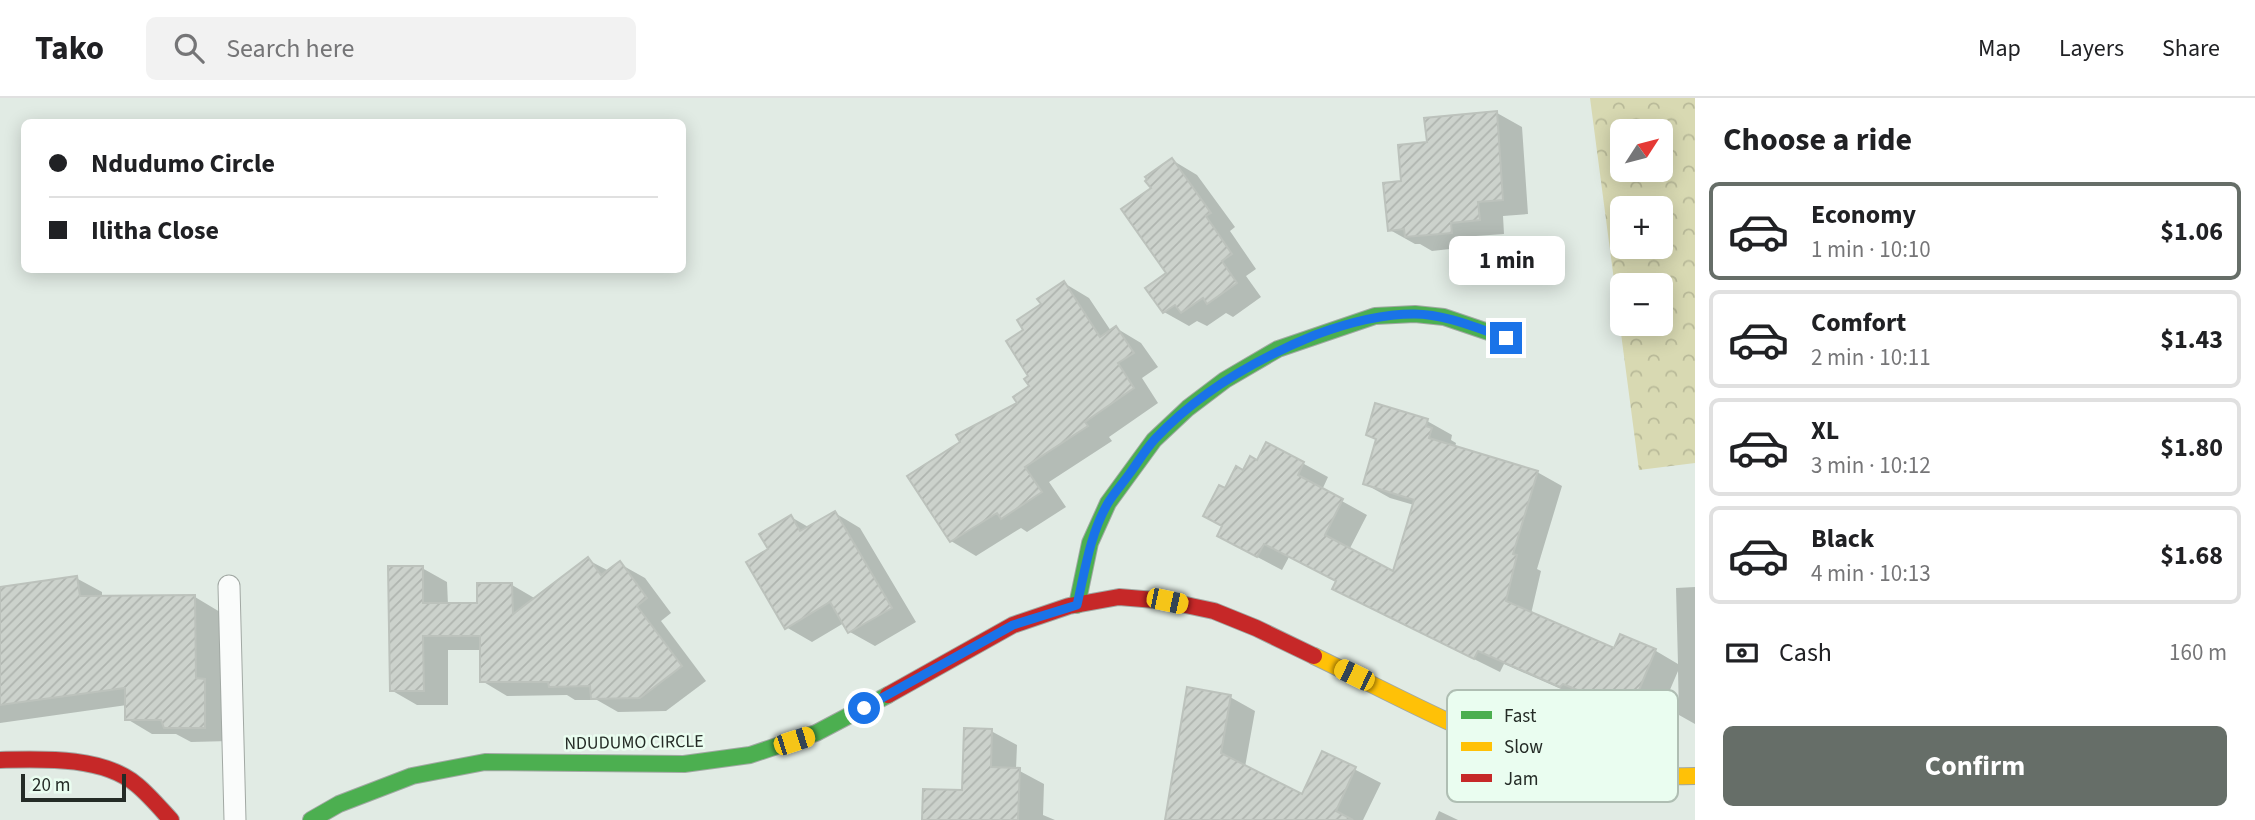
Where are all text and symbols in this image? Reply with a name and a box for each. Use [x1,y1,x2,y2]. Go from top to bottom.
search box [146,17,636,80]
text: Tako [35,25,104,72]
icon: search [170,29,208,67]
text: Search here [226,30,354,67]
text: Map [1978,31,2021,66]
text: Layers [2059,31,2124,66]
text: Share [2162,31,2220,66]
text: Choose a ride [1723,117,1912,163]
north arrow [1610,119,1673,182]
map controls [1610,119,1673,336]
text: Ndudumo Circle [91,145,275,182]
button: + [1610,196,1673,259]
text: Economy [1811,196,1916,233]
icon: car [1727,200,1790,263]
text: Ilitha Close [91,212,219,249]
text: $1.06 [2160,213,2223,250]
text: 1 min · 10:10 [1811,233,1931,266]
callout: 1 min [1448,236,1564,286]
text: 1 min [1479,244,1535,277]
button: − [1610,273,1673,336]
text: Comfort [1811,304,1906,341]
icon: car [1727,308,1790,371]
text: $1.43 [2160,321,2223,358]
route end [1490,322,1522,354]
text: 2 min · 10:11 [1811,341,1931,374]
text: XL [1811,412,1839,449]
icon: car [1727,416,1790,479]
text: $1.80 [2160,429,2223,466]
text: 3 min · 10:12 [1811,449,1931,482]
text: Black [1811,520,1874,557]
icon: car [1727,524,1790,587]
text: $1.68 [2160,537,2223,574]
text: 4 min · 10:13 [1811,557,1931,590]
car [1145,586,1190,616]
icon: cash [1723,634,1761,672]
text: Cash [1779,634,1832,671]
text: 160 m [2169,636,2227,669]
car [1331,656,1378,694]
legend [1447,690,1678,802]
route start [848,692,880,724]
text: Fast [1504,703,1537,730]
car [771,725,818,757]
button: Confirm [1723,726,2227,806]
street label: NDUDUMO CIRCLE [564,729,704,756]
text: Slow [1504,734,1543,761]
text: Jam [1504,766,1538,793]
scale bar [21,771,126,803]
text: 20 m [32,772,70,799]

